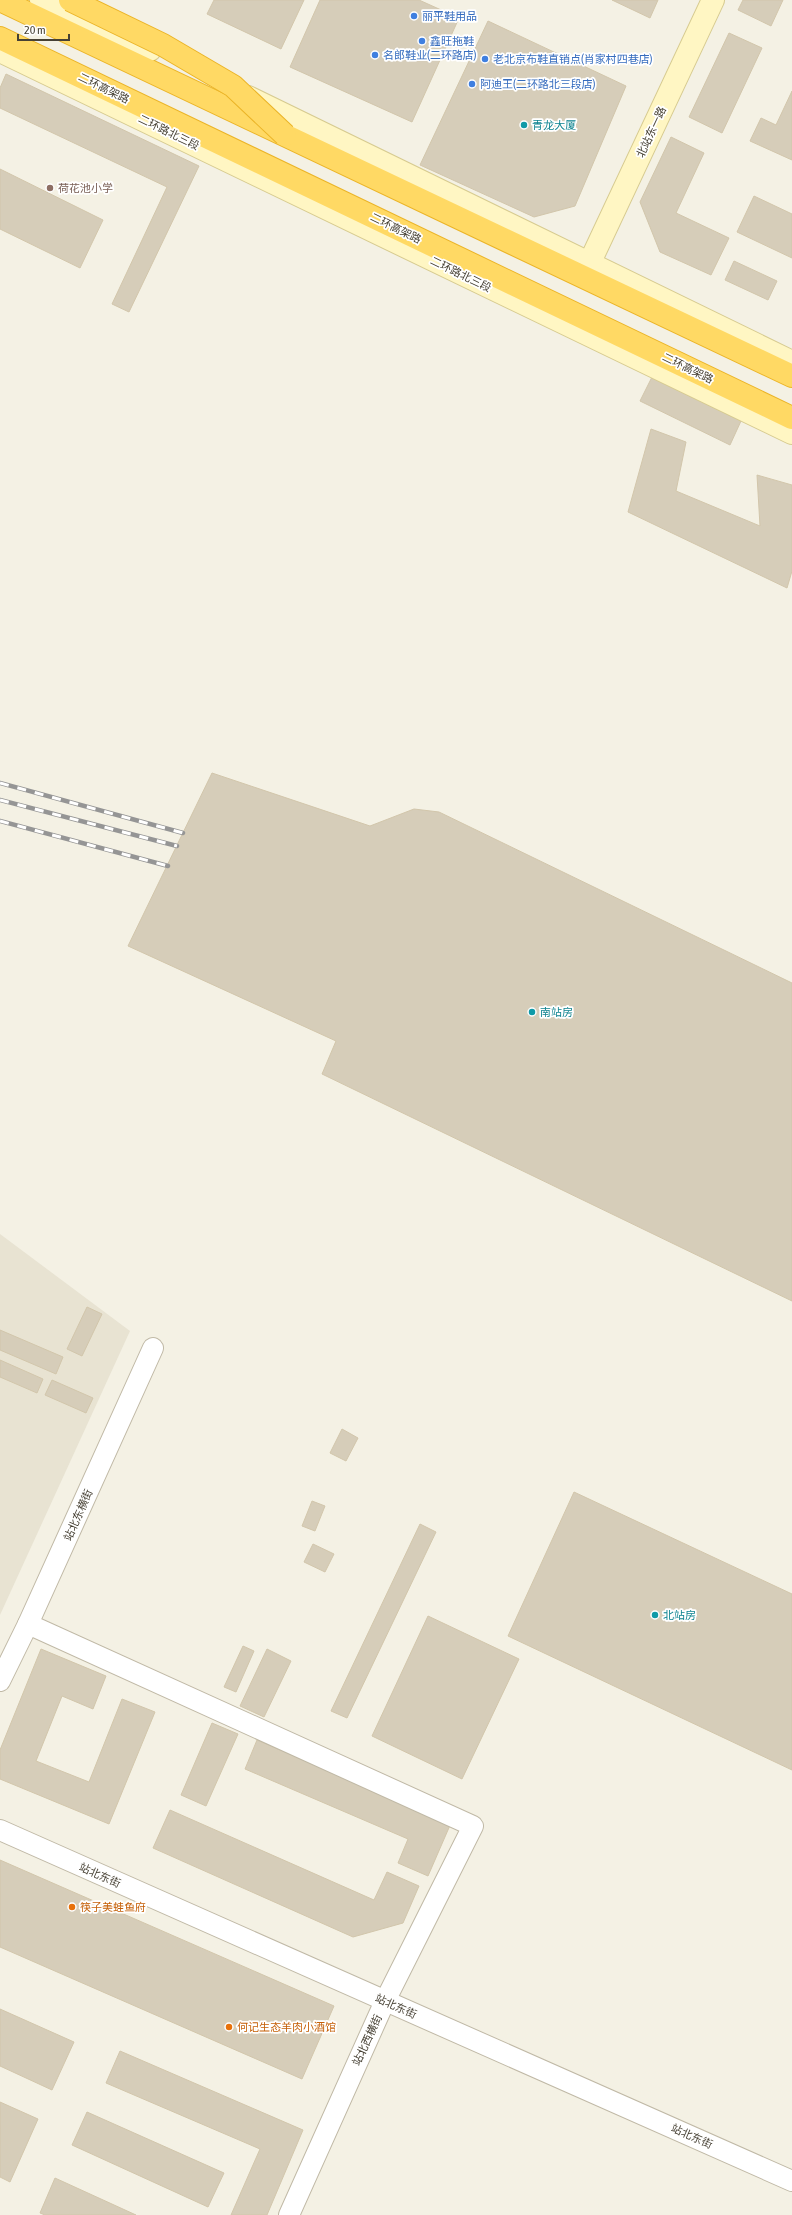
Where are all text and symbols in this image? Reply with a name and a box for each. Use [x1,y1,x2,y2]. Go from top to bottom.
place label: 丽平鞋用品 [422,10,477,22]
marker: 丽平鞋用品 [409,11,419,21]
scale bar [18,16,69,42]
text: 20 m [24,23,46,37]
place label: 鑫旺拖鞋 [430,35,474,47]
marker: 鑫旺拖鞋 [417,36,427,46]
place label: 名郎鞋业(二环路店) [383,49,477,61]
marker: 名郎鞋业(二环路店) [370,50,380,60]
place label: 老北京布鞋直销点(肖家村四巷店) [493,53,653,65]
marker: 老北京布鞋直销点(肖家村四巷店) [480,54,490,64]
street label: 二环高架路 [77,71,131,105]
place label: 阿迪王(二环路北三段店) [480,78,596,90]
marker: 阿迪王(二环路北三段店) [467,79,477,89]
street label: 北站东一路 [634,105,668,159]
street label: 二环路北三段 [137,112,201,152]
place label: 青龙大厦 [532,119,576,131]
marker: 青龙大厦 [519,120,529,130]
place label: 荷花池小学 [58,182,113,194]
marker: 荷花池小学 [45,183,55,193]
street label: 二环高架路 [369,211,423,245]
street label: 二环路北三段 [429,254,493,294]
street label: 二环高架路 [661,351,715,385]
place label: 南站房 [540,1006,573,1018]
marker: 南站房 [527,1007,537,1017]
street label: 站北东横街 [61,1487,95,1543]
place label: 北站房 [663,1609,696,1621]
marker: 北站房 [650,1610,660,1620]
street label: 站北东街 [77,1861,123,1889]
place label: 筷子美蛙鱼府 [80,1901,146,1913]
marker: 筷子美蛙鱼府 [67,1902,77,1912]
street label: 站北东街 [373,1992,419,2020]
street label: 站北西横街 [350,2013,384,2067]
place label: 何记生态羊肉小酒馆 [237,2021,336,2033]
marker: 何记生态羊肉小酒馆 [224,2022,234,2032]
street label: 站北东街 [669,2122,715,2150]

